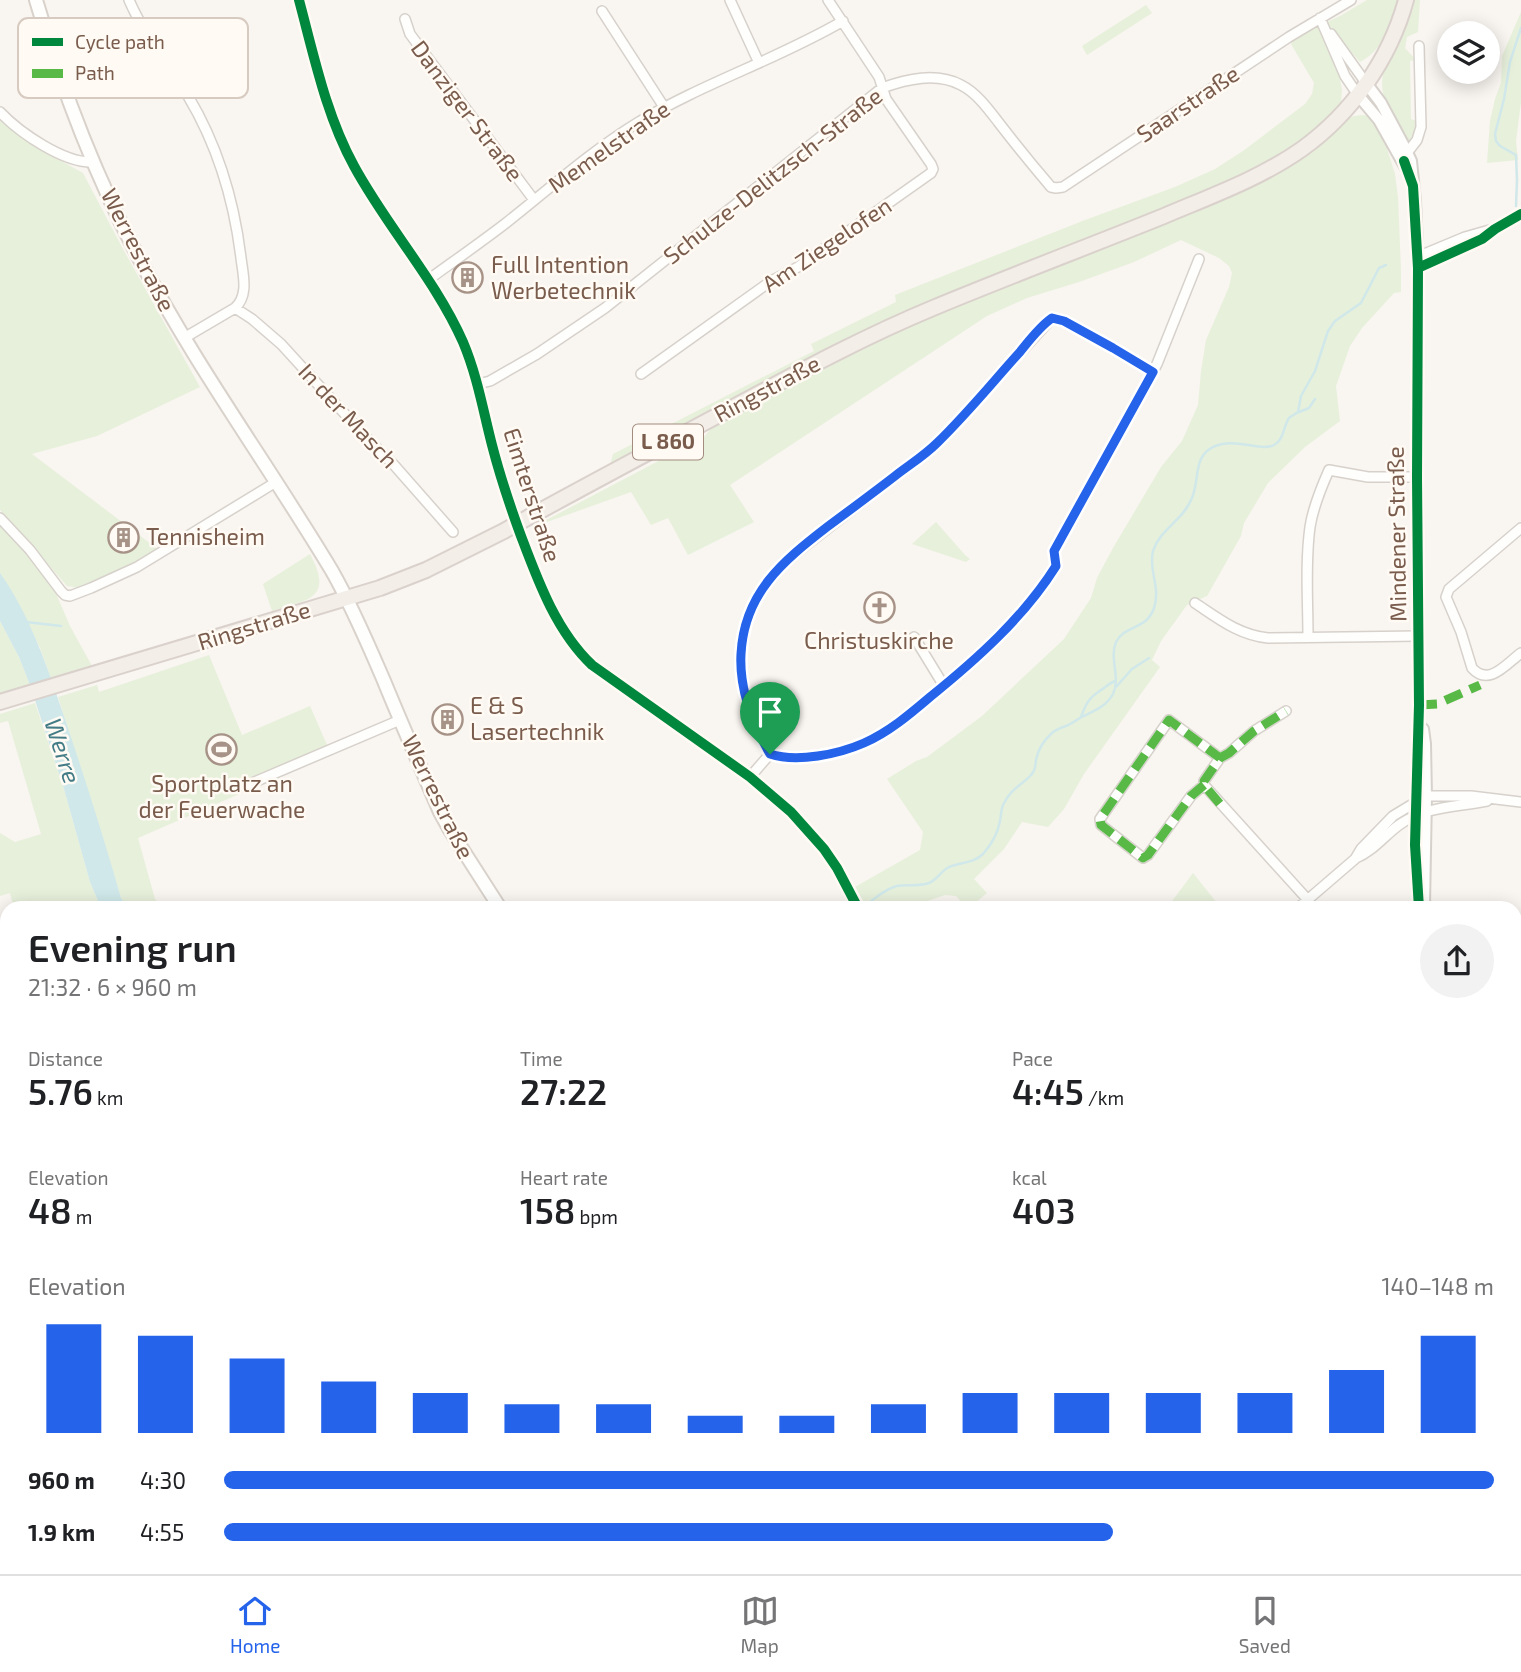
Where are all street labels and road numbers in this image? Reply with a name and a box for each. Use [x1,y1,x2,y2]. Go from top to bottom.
street label: Danziger Straße [406,35,530,186]
street label: Saarstraße [1131,59,1244,148]
street label: Schulze-Delitzsch-Straße [657,81,887,269]
street label: Memelstraße [542,94,675,198]
street label: Werrestraße [96,183,182,316]
street label: Am Ziegelofen [756,191,896,298]
street label: Ringstraße [709,348,824,428]
street label: In der Masch [293,357,404,474]
street label: Eimterstraße [498,424,568,565]
road number: L 860 [633,424,703,460]
street label: Mindener Straße [1380,446,1412,622]
street label: Ringstraße [194,595,313,655]
street label: Werrestraße [397,730,481,863]

